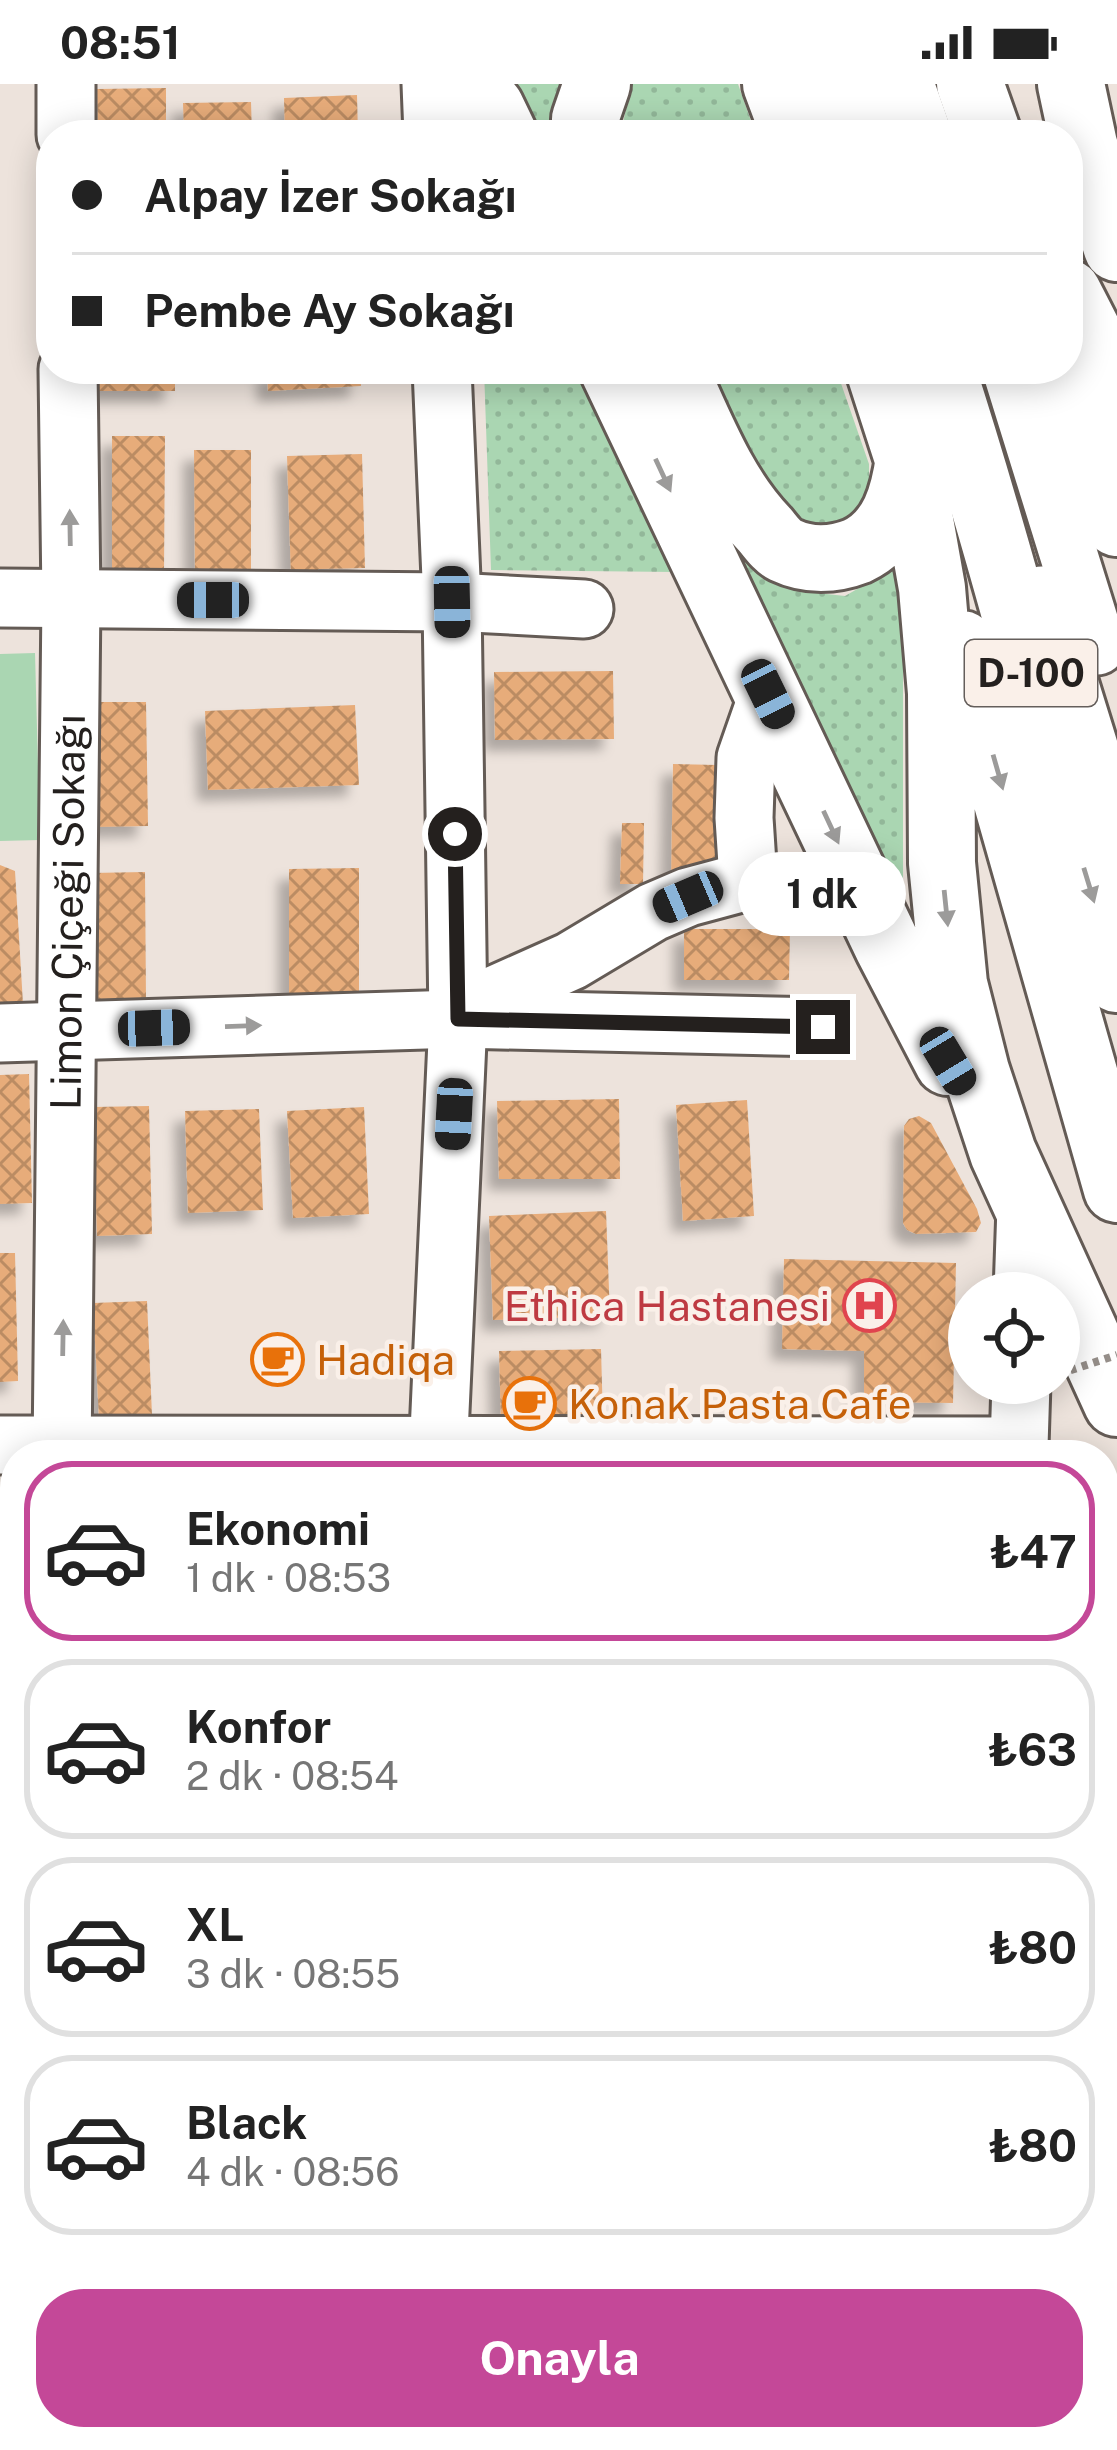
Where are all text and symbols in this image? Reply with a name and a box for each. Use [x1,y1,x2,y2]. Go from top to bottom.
text: 08:51 [60,16,181,69]
text: Alpay İzer Sokağı [144,169,517,222]
text: Pembe Ay Sokağı [144,284,515,337]
one-way arrow [653,458,673,493]
one-way arrow [60,508,80,546]
car [433,566,471,638]
car [177,582,249,618]
road number: D-100 [965,640,1097,706]
car [736,654,800,734]
street label: Limon Çiçeği Sokağı [41,714,94,1110]
one-way arrow [990,754,1009,791]
route start [428,807,482,861]
one-way arrow [821,810,841,845]
callout: 1 dk [739,853,907,937]
car [648,866,728,928]
one-way arrow [1081,868,1099,904]
text: 1 dk [786,871,858,917]
one-way arrow [937,890,956,927]
route end [796,1000,850,1054]
car [117,1009,191,1047]
one-way arrow [225,1016,263,1035]
car [914,1021,982,1101]
car [434,1077,474,1151]
map controls [948,1272,1080,1404]
button: locate [948,1272,1080,1404]
hospital icon: Ethica Hastanesi [841,1278,897,1334]
place label: Ethica Hastanesi [504,1281,830,1330]
one-way arrow [53,1318,73,1356]
cafe icon: Hadiqa [249,1332,305,1388]
place label: Hadiqa [316,1335,455,1384]
cafe icon: Konak Pasta Cafe [501,1376,557,1432]
place label: Konak Pasta Cafe [568,1379,911,1428]
icon: car [42,1497,150,1605]
text: Ekonomi [186,1502,370,1555]
text: ₺47 [990,1525,1077,1578]
text: 1 dk · 08:53 [186,1555,391,1601]
icon: car [42,1695,150,1803]
text: Konfor [186,1700,331,1753]
text: ₺63 [988,1723,1077,1776]
text: 2 dk · 08:54 [186,1753,398,1799]
icon: car [42,1893,150,2001]
text: XL [186,1898,244,1951]
text: ₺80 [988,1921,1077,1974]
text: 3 dk · 08:55 [186,1951,400,1997]
icon: car [42,2091,150,2199]
text: Black [186,2096,307,2149]
text: ₺80 [988,2119,1077,2172]
text: 4 dk · 08:56 [186,2149,399,2195]
button: Onayla [36,2289,1083,2427]

